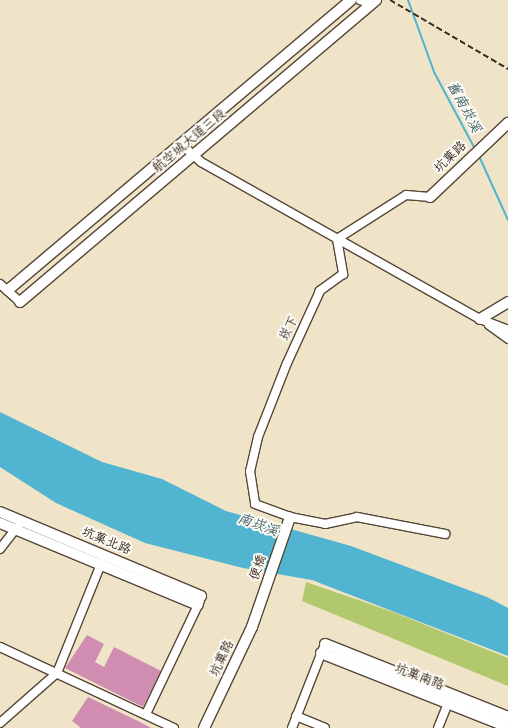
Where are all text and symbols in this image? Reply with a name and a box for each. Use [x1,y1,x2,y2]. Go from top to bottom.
water label: 舊南崁溪 [443,78,485,136]
street label: 航空城大道三段 [150,107,230,177]
street label: 坑菓路 [432,139,470,177]
street label: 崁下 [277,314,303,344]
water label: 南崁溪 [235,510,281,540]
street label: 坑菓北路 [79,525,133,559]
street label: 便橋 [247,553,271,583]
street label: 坑菓路 [208,638,238,680]
street label: 坑菓南路 [392,661,446,695]

